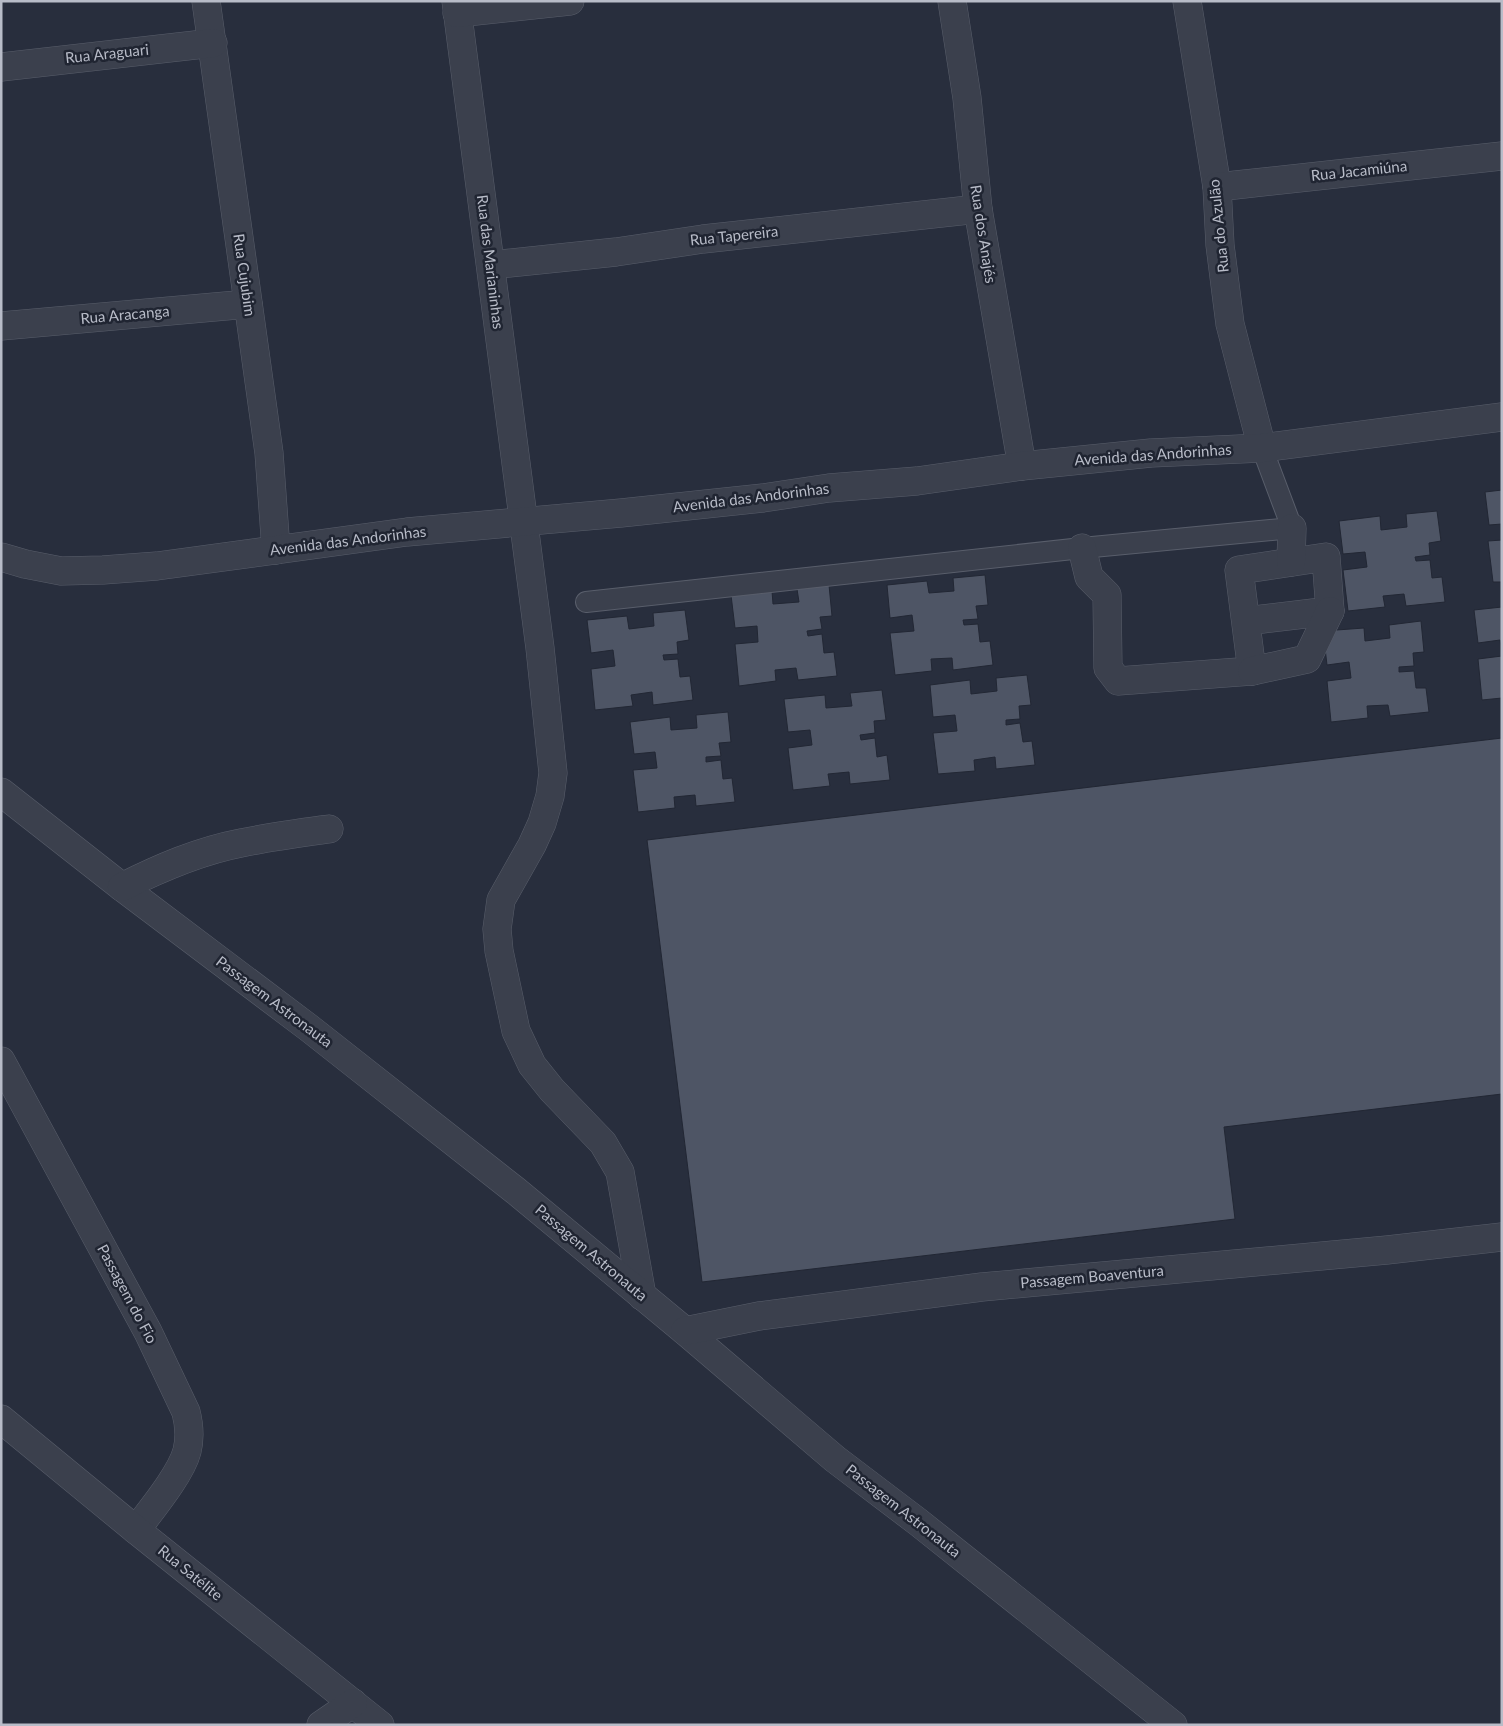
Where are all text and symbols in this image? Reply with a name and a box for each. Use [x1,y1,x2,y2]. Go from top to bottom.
street label: Rua Araguari [64,40,150,66]
street label: Rua Jacamiúna [1310,156,1408,184]
street label: Rua do Azulão [1204,179,1232,274]
street label: Rua dos Anajés [967,183,1001,284]
street label: Rua das Marianinhas [474,194,508,330]
street label: Rua Tapereira [689,221,779,249]
street label: Rua Cujubim [230,232,260,317]
street label: Rua Aracanga [80,301,170,327]
street label: Avenida das Andorinhas [1074,440,1232,468]
street label: Avenida das Andorinhas [672,478,830,516]
street label: Avenida das Andorinhas [269,521,427,559]
street label: Passagem Astronauta [213,952,336,1051]
street label: Passagem Astronauta [532,1200,651,1304]
street label: Passagem do Fio [94,1241,162,1346]
street label: Passagem Boaventura [1019,1261,1164,1291]
street label: Passagem Astronauta [843,1460,965,1561]
street label: Rua Satélite [155,1541,227,1604]

